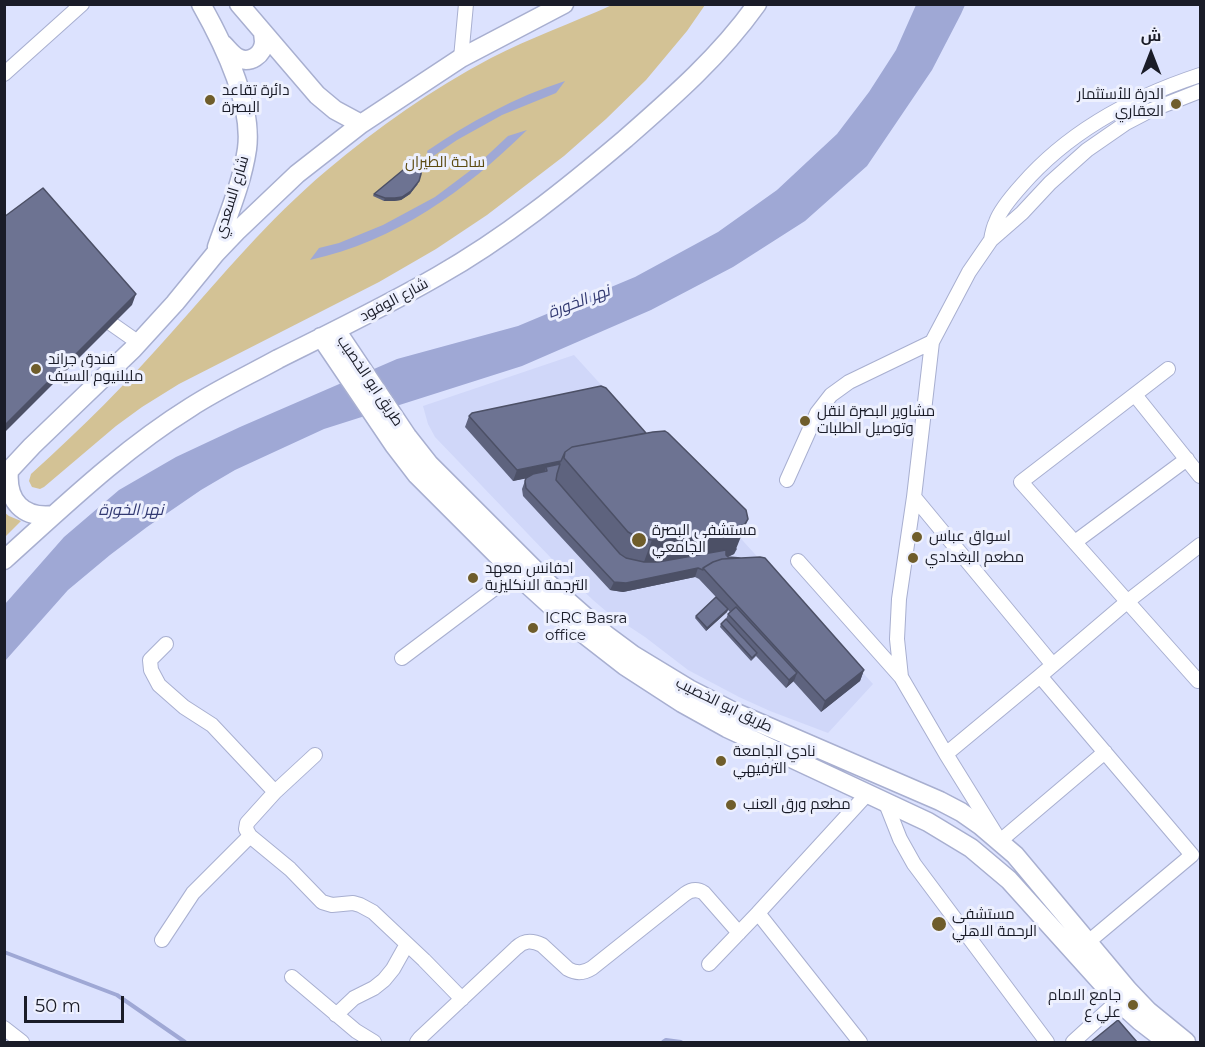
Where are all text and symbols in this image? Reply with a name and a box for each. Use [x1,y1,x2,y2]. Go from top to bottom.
north arrow [1121,24,1181,84]
text: ش [1141,26,1161,45]
place label: دائرة تقاعد البصرة [222,82,289,117]
place label: الدرة للأستثمار العقاري [1077,86,1164,121]
marker: دائرة تقاعد البصرة [203,93,217,107]
marker: الدرة للأستثمار العقاري [1169,97,1183,111]
street label: شارع السعدي [211,154,253,240]
park label: ساحة الطيران [405,154,485,172]
street label: شارع الوفود [357,274,431,326]
water label: نهر الخورة [545,281,613,323]
street label: طريق ابو الخصيب [333,332,407,430]
place label: فندق جراند مليلنيوم السيف [48,351,143,386]
marker: فندق جراند مليلنيوم السيف [29,362,43,376]
place label: مشاوير البصرة لنقل وتوصيل الطلبات [817,403,935,438]
marker: مشاوير البصرة لنقل وتوصيل الطلبات [798,414,812,428]
water label: نهر الخورة [99,500,163,520]
place label: مستشفى البصرة الجامعي [652,522,757,557]
place label: اسواق عباس [929,528,1011,546]
marker: اسواق عباس [910,530,924,544]
marker: مستشفى البصرة الجامعي [630,531,648,549]
place label: مطعم البغدادي [925,549,1024,567]
marker: مطعم البغدادي [906,551,920,565]
place label: ادفانس معهد الترجمة الانكليزية [485,560,588,595]
marker: ادفانس معهد الترجمة الانكليزية [466,571,480,585]
place label: ICRC Basra office [545,610,627,645]
marker: ICRC Basra office [526,621,540,635]
street label: طريق ابو الخصيب [673,674,775,736]
place label: نادي الجامعة الترفيهي [733,743,816,778]
marker: نادي الجامعة الترفيهي [714,754,728,768]
place label: مطعم ورق العنب [743,796,851,814]
marker: مطعم ورق العنب [724,798,738,812]
place label: مستشفى الرحمة الاهلي [952,906,1037,941]
marker: مستشفى الرحمة الاهلي [930,915,948,933]
scale bar [27,984,128,1022]
place label: جامع الامام علي ع [1048,987,1121,1022]
text: 50 m [35,995,81,1017]
marker: جامع الامام علي ع [1126,998,1140,1012]

